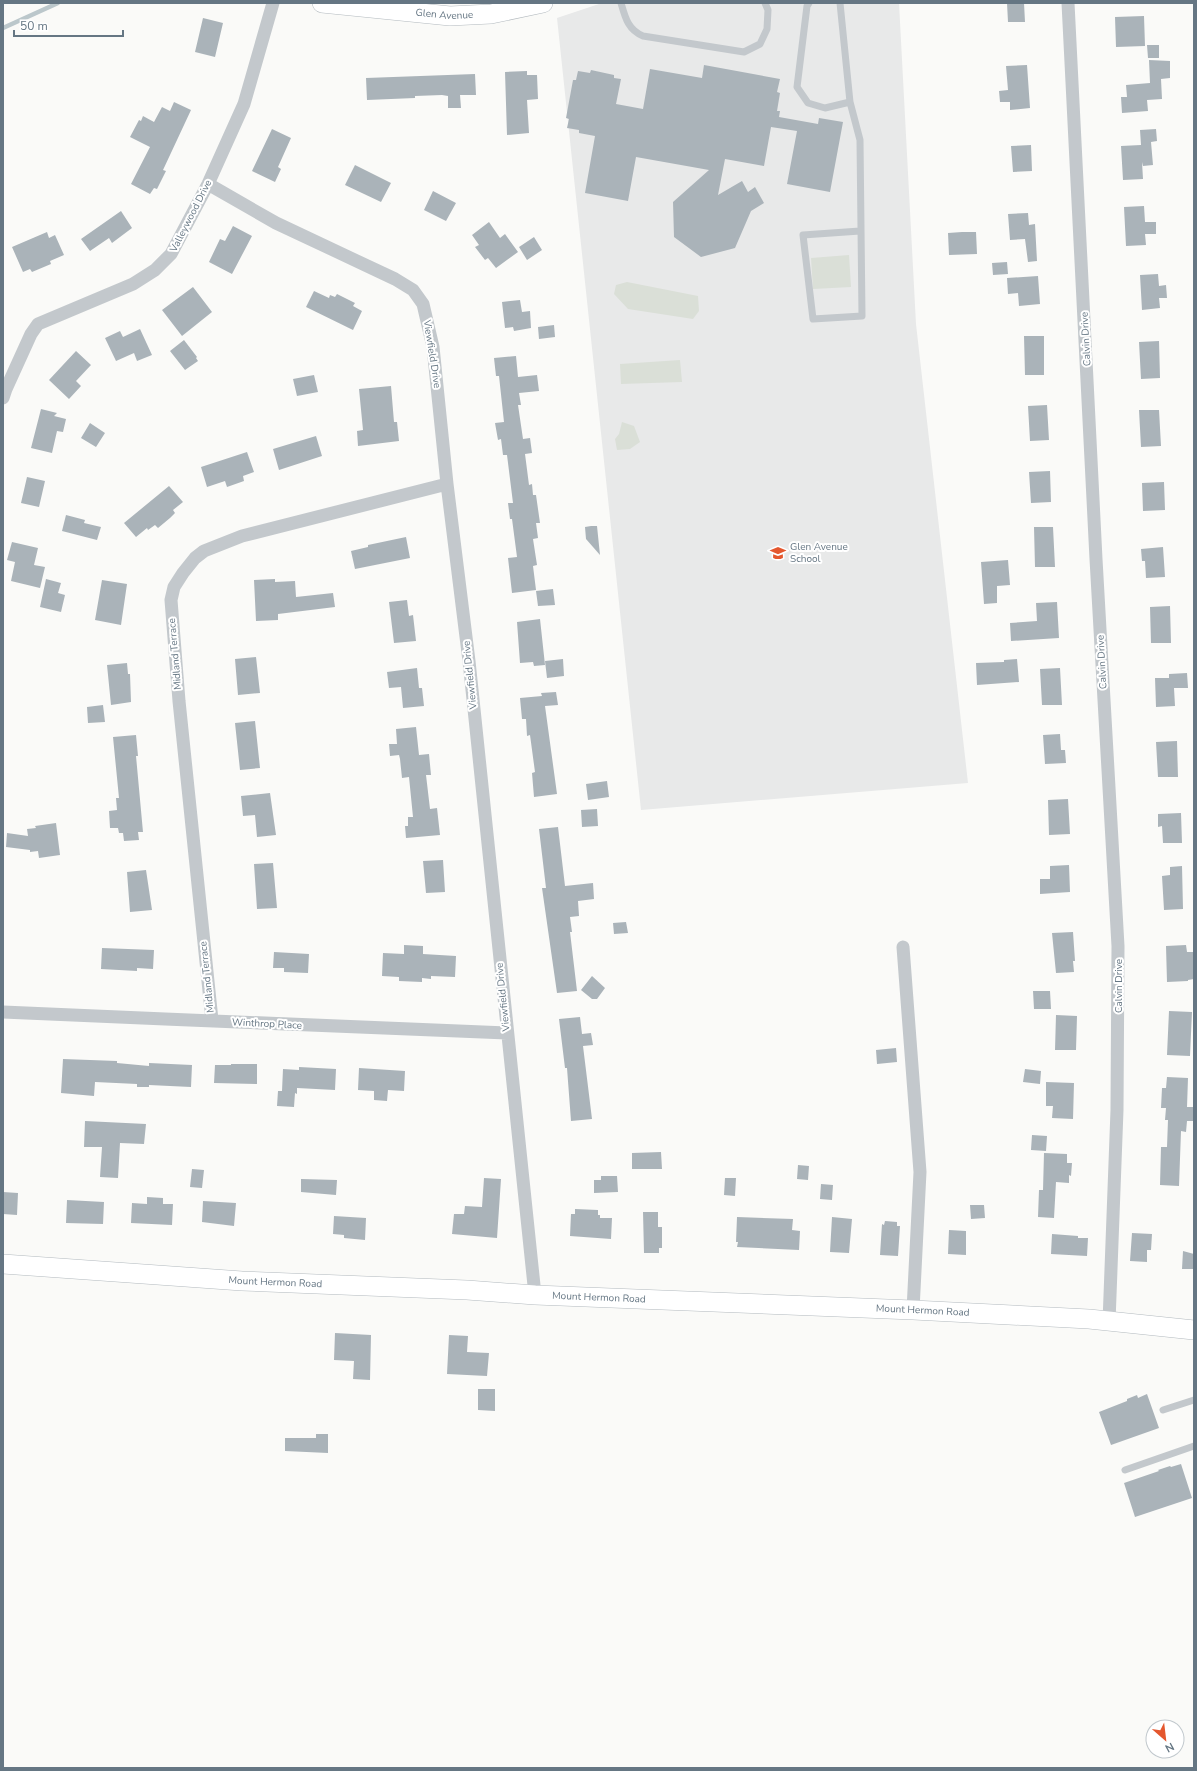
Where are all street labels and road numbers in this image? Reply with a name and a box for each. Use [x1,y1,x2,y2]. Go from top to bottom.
street label: Glen Avenue [415,6,474,23]
street label: Valleywood Drive [166,177,215,256]
street label: Calvin Drive [1078,312,1094,366]
street label: Viewfield Drive [420,318,444,389]
street label: Midland Terrace [165,618,185,690]
street label: Calvin Drive [1094,635,1110,689]
street label: Viewfield Drive [459,640,481,711]
street label: Midland Terrace [196,941,218,1013]
street label: Calvin Drive [1112,959,1126,1013]
street label: Viewfield Drive [492,962,514,1033]
street label: Winthrop Place [232,1015,302,1033]
street label: Mount Hermon Road [228,1273,323,1291]
street label: Mount Hermon Road [552,1289,646,1306]
street label: Mount Hermon Road [876,1302,970,1320]

